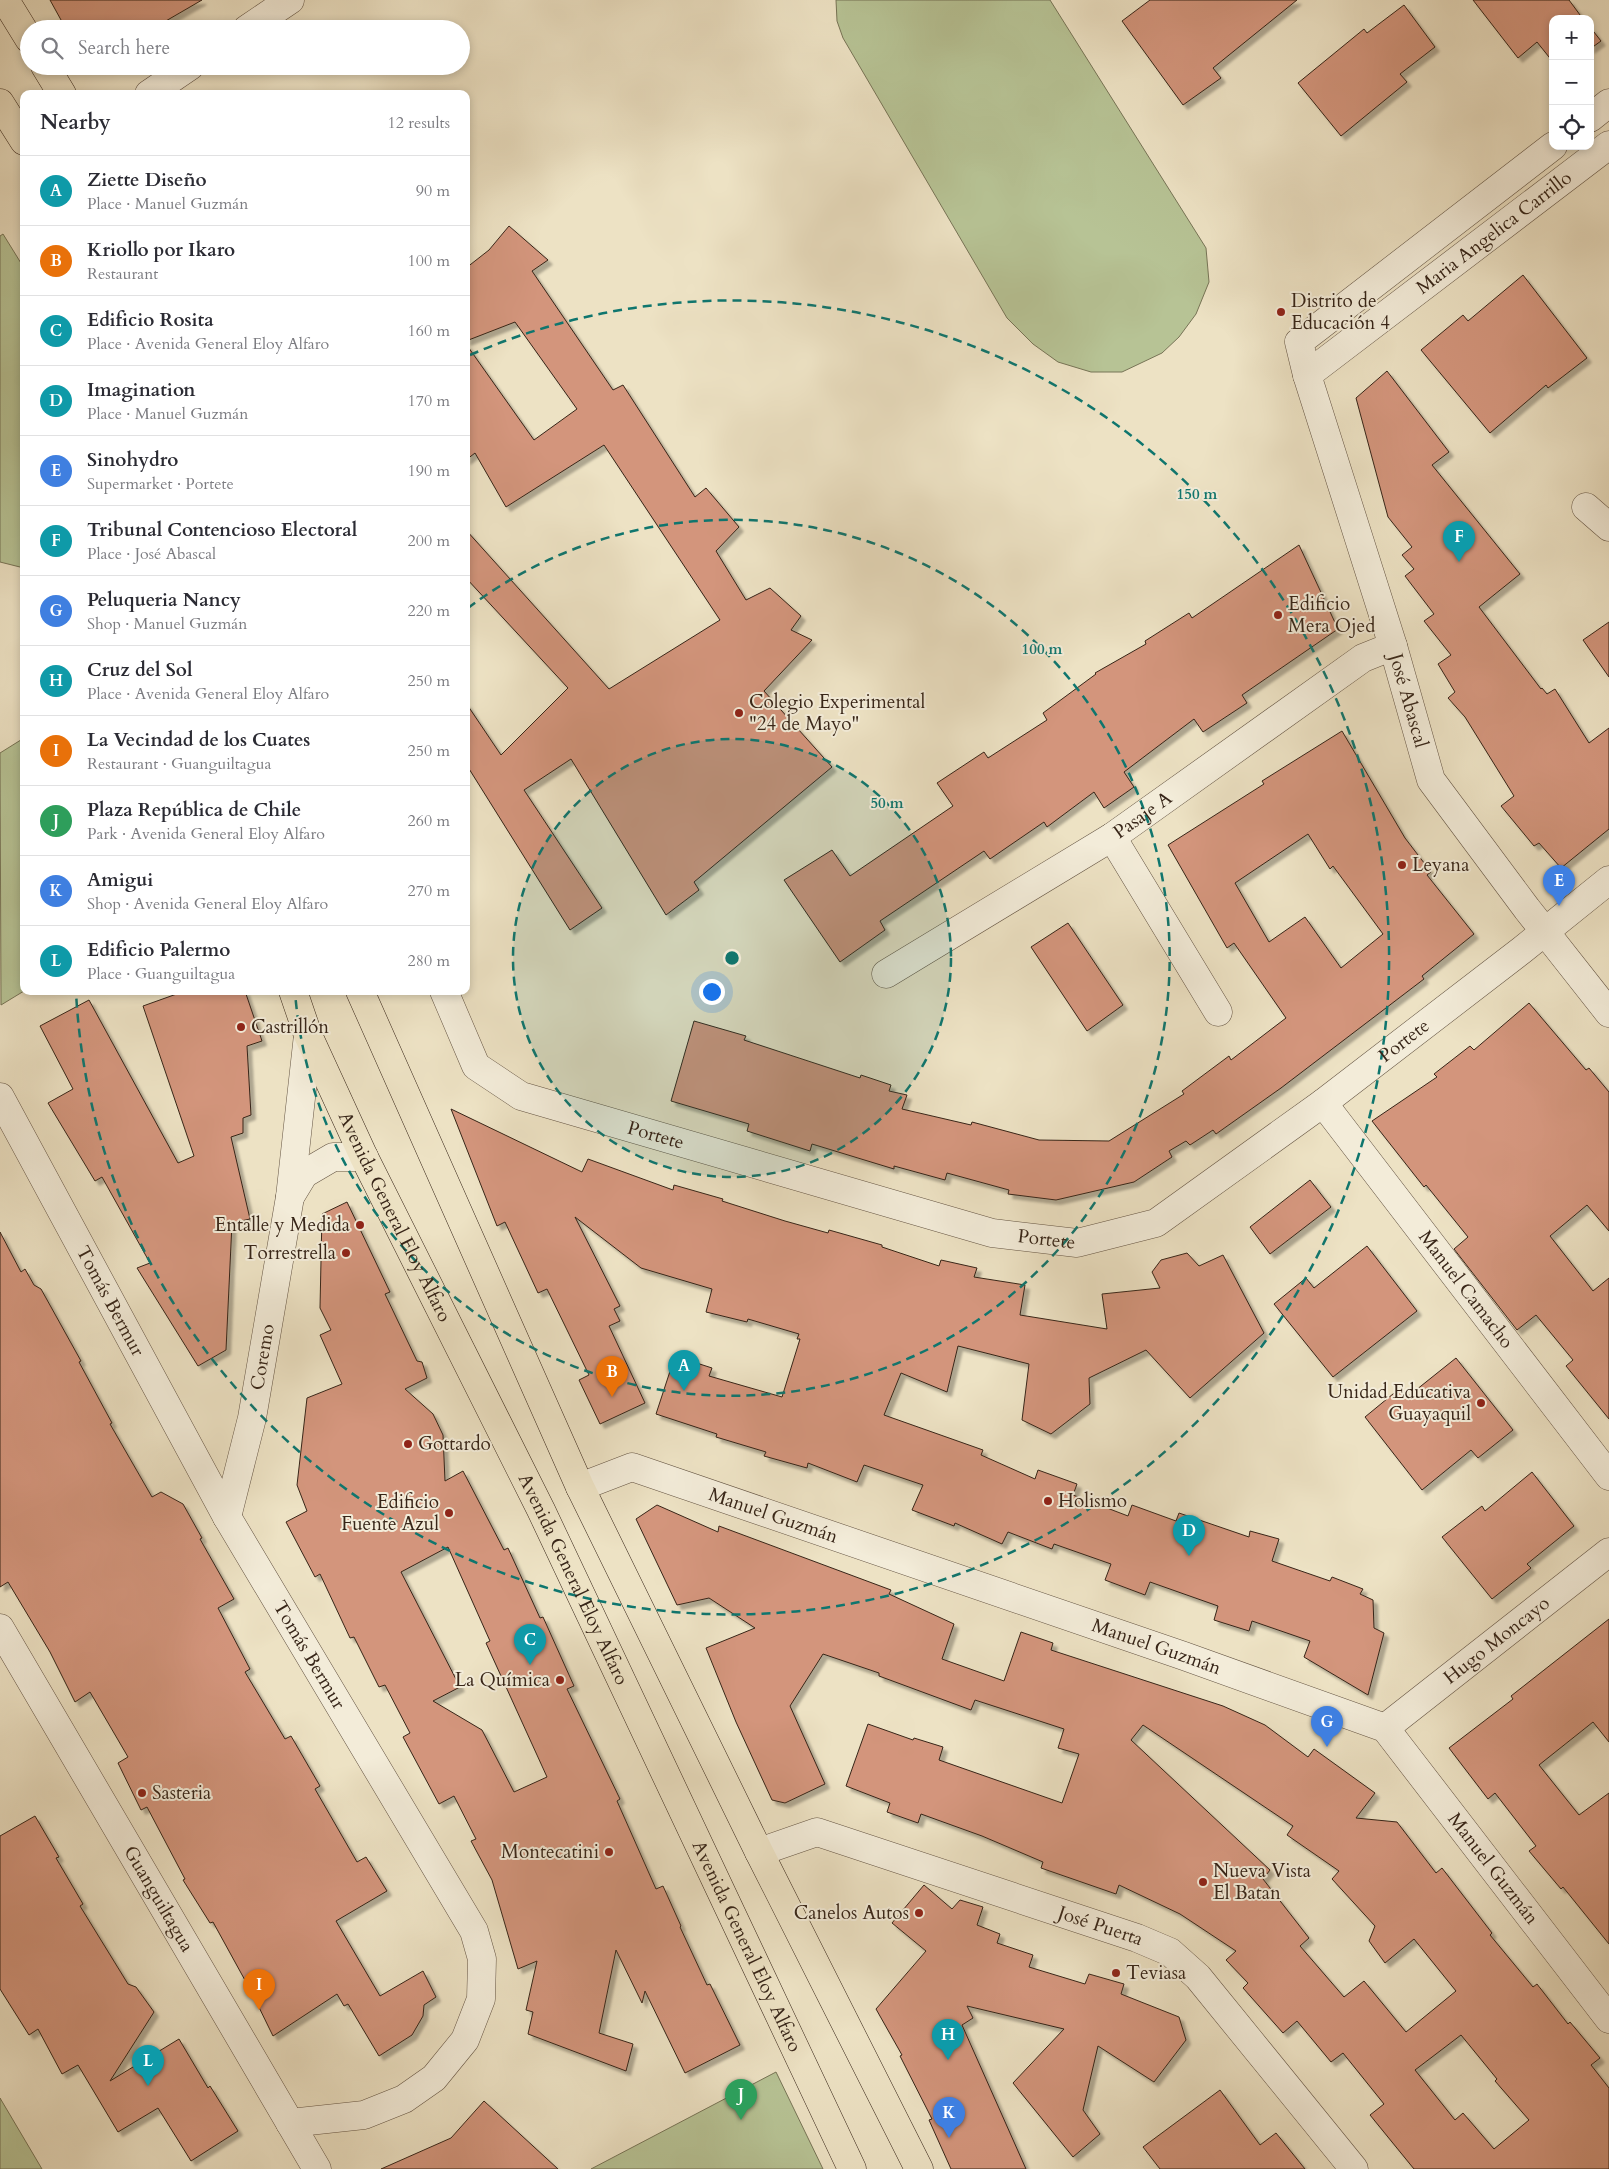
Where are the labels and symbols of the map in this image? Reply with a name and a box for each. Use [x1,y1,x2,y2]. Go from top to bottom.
street label: Maria Angelica Carrillo [1411,165,1577,300]
place label: Distrito de Educación 4 [1291,288,1390,336]
marker: Distrito de Educación 4 [1275,306,1287,318]
text: 150 m [1177,484,1218,504]
pin: F [1443,521,1475,562]
place label: Edificio Mera Ojed [1288,591,1375,639]
marker: Edificio Mera Ojed [1272,609,1284,621]
text: 100 m [1022,639,1063,659]
street label: José Abascal [1382,648,1434,751]
place label: Colegio Experimental "24 de Mayo" [749,689,926,737]
marker: Colegio Experimental "24 de Mayo" [733,707,745,719]
street label: Pasaje A [1108,785,1178,845]
text: 50 m [870,793,904,813]
place label: Leyana [1412,852,1469,878]
marker: Leyana [1396,859,1408,871]
pin: E [1543,865,1575,906]
centre of rings [723,949,741,967]
your location [699,979,725,1005]
street label: Portete [1373,1013,1435,1069]
place label: Castrillón [251,1014,329,1040]
marker: Castrillón [235,1021,247,1033]
street label: Avenida General Eloy Alfaro [332,1108,458,1326]
street label: Portete [624,1115,687,1156]
place label: Entalle y Medida [214,1212,350,1238]
marker: Entalle y Medida [354,1219,366,1231]
street label: Portete [1016,1223,1077,1256]
street label: Manuel Camacho [1412,1225,1520,1354]
place label: Torrestrella [244,1240,336,1266]
street label: Tomás Bermur [70,1241,151,1361]
marker: Torrestrella [340,1247,352,1259]
street label: Coremo [244,1322,281,1392]
pin: A [668,1350,700,1391]
pin: B [596,1356,628,1397]
place label: Unidad Educativa Guayaquil [1327,1379,1471,1427]
marker: Unidad Educativa Guayaquil [1475,1397,1487,1409]
place label: Gottardo [418,1431,491,1457]
marker: Gottardo [402,1438,414,1450]
street label: Avenida General Eloy Alfaro [512,1469,635,1689]
street label: Manuel Guzmán [705,1481,842,1550]
place label: Holismo [1058,1488,1127,1514]
place label: Edificio Fuente Azul [341,1489,439,1537]
marker: Holismo [1042,1495,1054,1507]
marker: Edificio Fuente Azul [443,1507,455,1519]
pin: D [1173,1515,1205,1556]
street label: Hugo Moncayo [1438,1590,1555,1690]
street label: Tomás Bermur [267,1596,352,1714]
street label: Manuel Guzmán [1088,1612,1225,1681]
pin: C [514,1624,546,1665]
place label: La Química [455,1667,550,1693]
marker: La Química [554,1674,566,1686]
pin: G [1311,1706,1343,1747]
place label: Sasteria [152,1780,211,1806]
marker: Sasteria [136,1787,148,1799]
street label: Manuel Guzmán [1442,1807,1545,1930]
street label: Avenida General Eloy Alfaro [686,1836,808,2056]
place label: Montecatini [501,1839,599,1865]
street label: Guanguiltagua [117,1841,200,1957]
marker: Montecatini [603,1846,615,1858]
place label: Nueva Vista El Batan [1213,1858,1311,1906]
marker: Nueva Vista El Batan [1197,1876,1209,1888]
street label: José Puerta [1052,1899,1147,1952]
place label: Canelos Autos [794,1900,909,1926]
marker: Canelos Autos [913,1907,925,1919]
place label: Teviasa [1126,1960,1186,1986]
marker: Teviasa [1110,1967,1122,1979]
pin: I [243,1969,275,2010]
pin: H [932,2019,964,2060]
pin: L [132,2045,164,2086]
pin: J [725,2079,757,2120]
pin: K [933,2097,965,2138]

